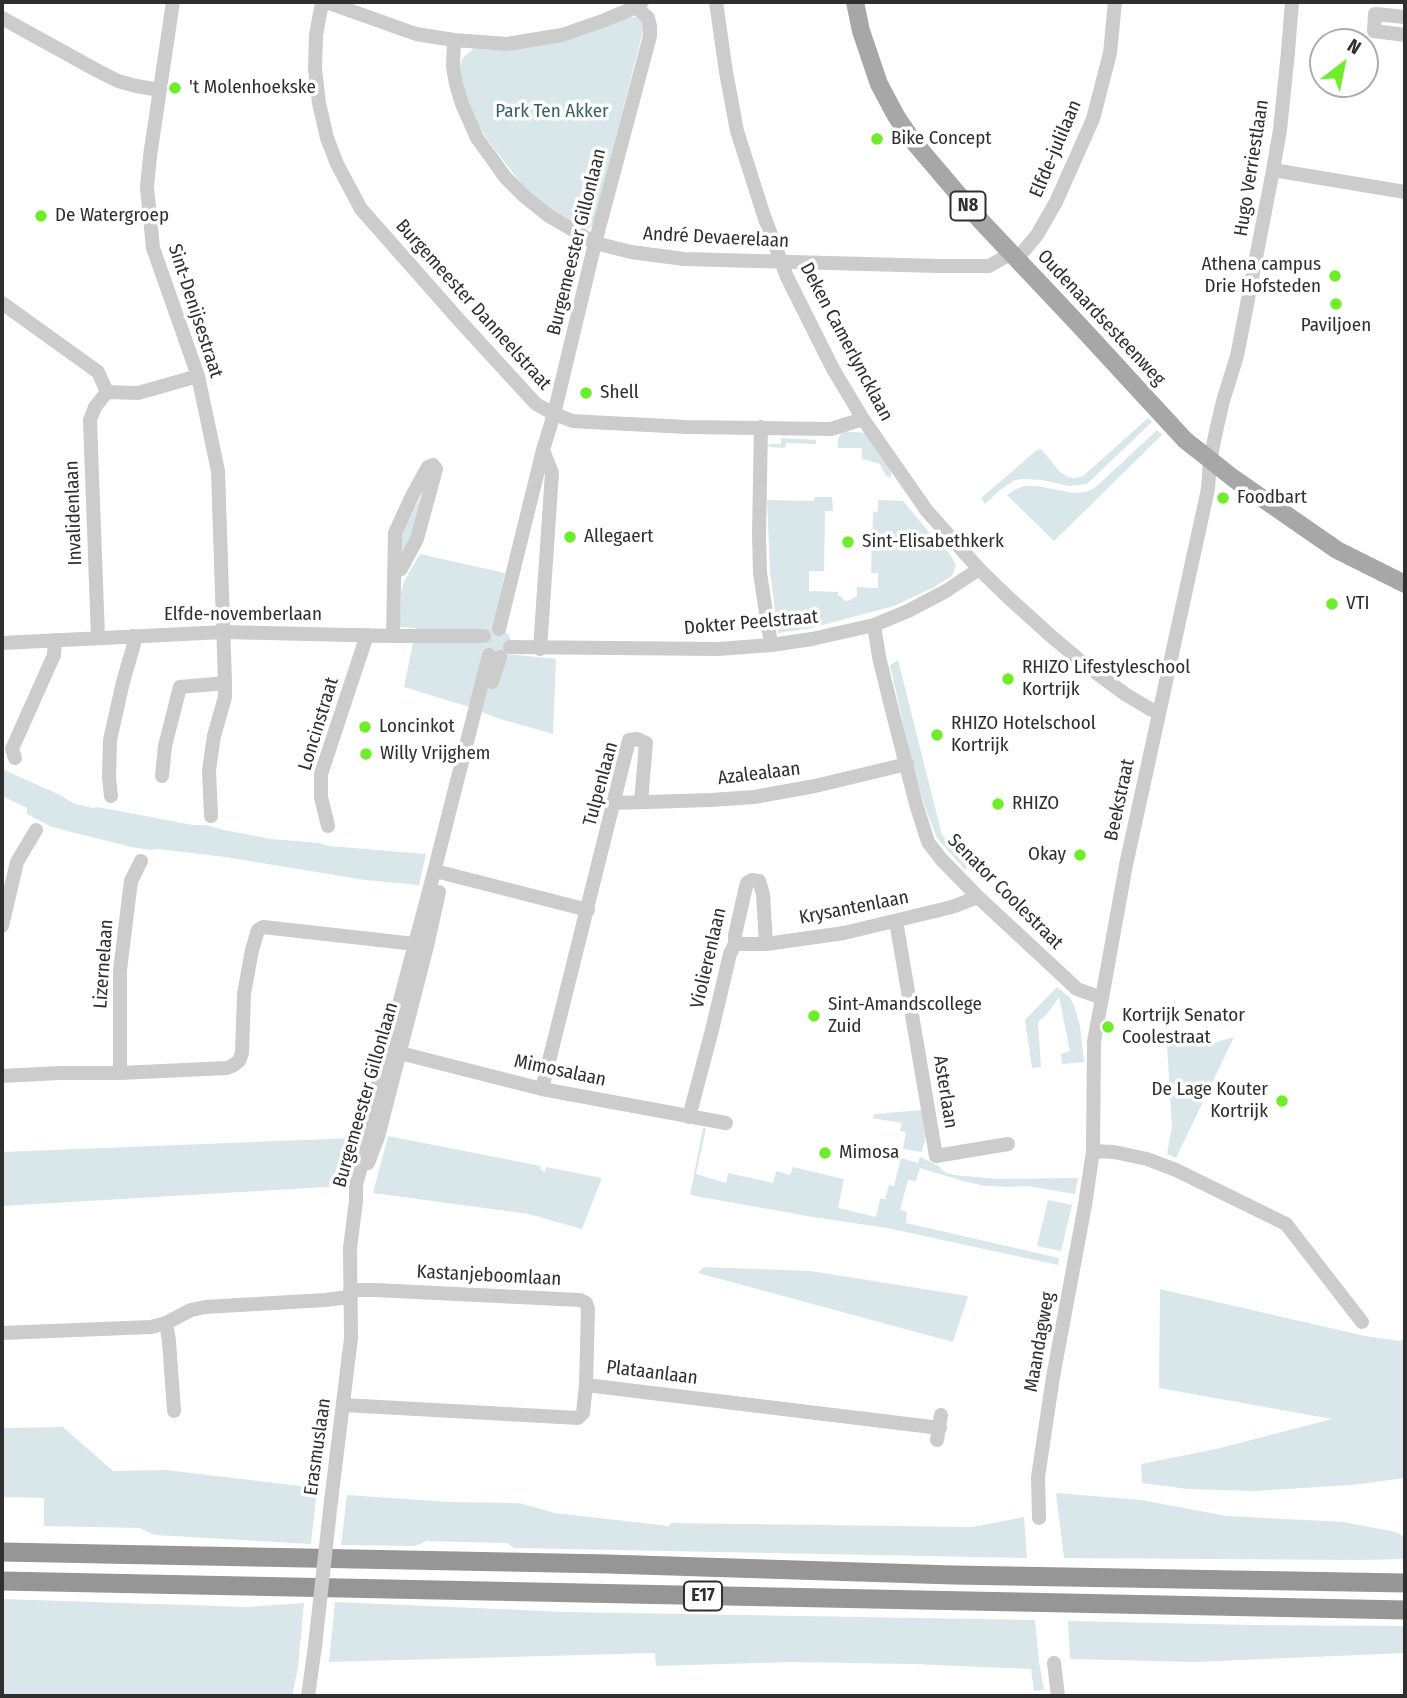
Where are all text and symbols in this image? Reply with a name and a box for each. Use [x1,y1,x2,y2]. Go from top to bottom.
north arrow [1309,28,1379,98]
text: N [1343,34,1365,59]
place label: 't Molenhoekske [189,77,316,99]
marker: 't Molenhoekske [167,80,183,96]
street label: Elfde-julilaan [1025,97,1087,201]
street label: Hugo Verriestlaan [1230,98,1274,238]
park label: Park Ten Akker [495,101,609,123]
place label: Bike Concept [891,128,991,150]
marker: Bike Concept [869,131,885,147]
street label: Burgemeester Gillonlaan [543,146,611,338]
road number: N8 [950,191,986,220]
place label: De Watergroep [55,205,169,227]
marker: De Watergroep [33,208,49,224]
street label: Burgemeester Danneelstraat [390,215,556,395]
street label: André Devaerelaan [642,223,790,253]
street label: Sint-Denijsestraat [163,241,227,381]
street label: Oudenaardsesteenweg [1032,245,1170,391]
place label: Athena campus Drie Hofsteden [1202,254,1321,298]
street label: Deken Camerlyncklaan [795,259,897,425]
marker: Athena campus Drie Hofsteden [1327,268,1343,284]
marker: Paviljoen [1328,296,1344,312]
place label: Paviljoen [1301,315,1371,337]
place label: Shell [600,382,639,404]
marker: Shell [578,385,594,401]
street label: Invalidenlaan [61,460,87,566]
place label: Foodbart [1237,487,1307,509]
marker: Foodbart [1215,490,1231,506]
place label: Allegaert [584,526,653,548]
marker: Allegaert [562,529,578,545]
place label: Sint-Elisabethkerk [862,531,1004,553]
marker: Sint-Elisabethkerk [840,534,856,550]
place label: VTI [1346,593,1369,615]
marker: VTI [1324,596,1340,612]
street label: Elfde-novemberlaan [164,604,322,626]
street label: Dokter Peelstraat [683,606,819,640]
place label: RHIZO Lifestyleschool Kortrijk [1022,657,1190,701]
marker: RHIZO Lifestyleschool Kortrijk [1000,671,1016,687]
street label: Loncinstraat [294,675,344,773]
place label: RHIZO Hotelschool Kortrijk [951,713,1096,757]
place label: Loncinkot [379,716,455,738]
marker: Loncinkot [357,719,373,735]
marker: RHIZO Hotelschool Kortrijk [929,727,945,743]
street label: Tulpenlaan [579,740,623,828]
place label: Willy Vrijghem [380,743,490,765]
marker: Willy Vrijghem [358,746,374,762]
street label: Beekstraat [1100,757,1140,843]
street label: Azalealaan [716,758,802,790]
place label: RHIZO [1012,793,1059,815]
marker: RHIZO [990,796,1006,812]
street label: Senator Coolestraat [943,830,1067,954]
place label: Okay [1028,844,1066,866]
marker: Okay [1072,847,1088,863]
street label: Krysantenlaan [797,886,911,930]
street label: Violierenlaan [686,905,732,1011]
street label: Lizernelaan [90,919,118,1009]
place label: Sint-Amandscollege Zuid [828,994,982,1038]
street label: Burgemeester Gillonlaan [329,1000,403,1190]
place label: Kortrijk Senator Coolestraat [1122,1005,1245,1049]
marker: Sint-Amandscollege Zuid [806,1008,822,1024]
marker: Kortrijk Senator Coolestraat [1100,1019,1116,1035]
street label: Mimosalaan [512,1050,608,1092]
street label: Asterlaan [928,1054,962,1130]
place label: De Lage Kouter Kortrijk [1152,1079,1268,1123]
marker: De Lage Kouter Kortrijk [1274,1093,1290,1109]
place label: Mimosa [839,1142,899,1164]
marker: Mimosa [817,1145,833,1161]
street label: Kastanjeboomlaan [416,1261,562,1291]
street label: Maandagweg [1020,1290,1060,1394]
street label: Plataanlaan [605,1356,699,1390]
street label: Erasmuslaan [300,1397,336,1497]
road number: E17 [684,1582,722,1610]

